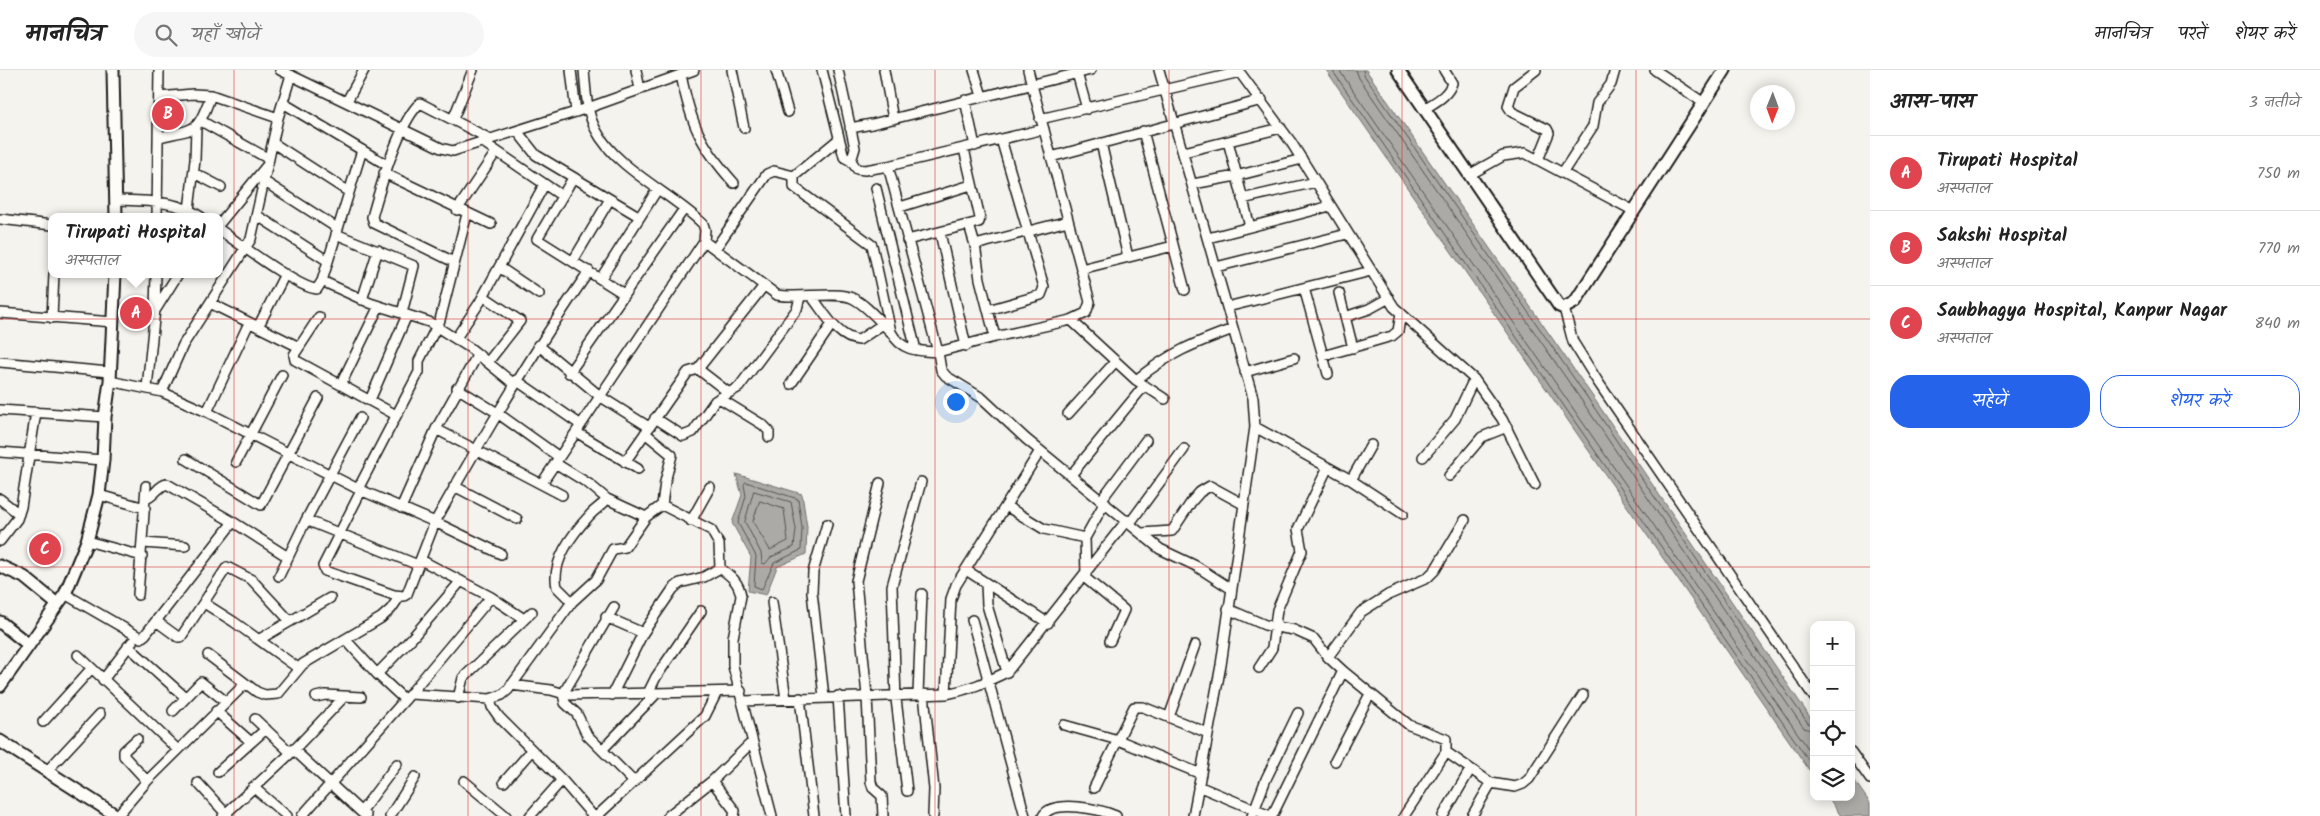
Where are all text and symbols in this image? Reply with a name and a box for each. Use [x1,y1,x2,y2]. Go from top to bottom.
search box [134,12,484,57]
text: मानचित्र [25,15,104,54]
text: यहाँ खोजें [192,20,260,50]
text: मानचित्र [2095,20,2151,49]
text: परतें [2179,20,2206,49]
text: शेयर करें [2234,20,2295,49]
icon: search [152,21,180,49]
north arrow [1750,85,1795,130]
text: आस-पास [1890,86,1974,119]
text: 3 नतीजे [2249,90,2300,115]
pin: B [152,95,184,133]
text: Tirupati Hospital [1937,146,2078,176]
text: A [1901,161,1911,186]
text: 750 m [2257,161,2300,186]
text: अस्पताल [1937,176,1991,201]
popup [48,213,223,278]
text: Tirupati Hospital [65,218,206,248]
text: Sakshi Hospital [1937,221,2067,251]
text: B [1901,236,1911,261]
text: 770 m [2258,236,2300,261]
text: अस्पताल [65,248,119,273]
text: अस्पताल [1937,251,1991,276]
pin: A [120,294,152,332]
text: Saubhagya Hospital, Kanpur Nagar [1937,296,2227,326]
text: C [1901,311,1911,336]
text: 840 m [2254,311,2300,336]
text: अस्पताल [1937,326,1991,351]
button: सहेजें [1890,375,2090,428]
button: शेयर करें [2100,375,2300,428]
your location [943,389,969,415]
pin: C [29,530,61,568]
map controls [1810,621,1855,801]
button: + [1810,621,1855,666]
button: − [1810,666,1855,711]
button: locate [1810,711,1855,756]
button: layers [1810,756,1855,801]

